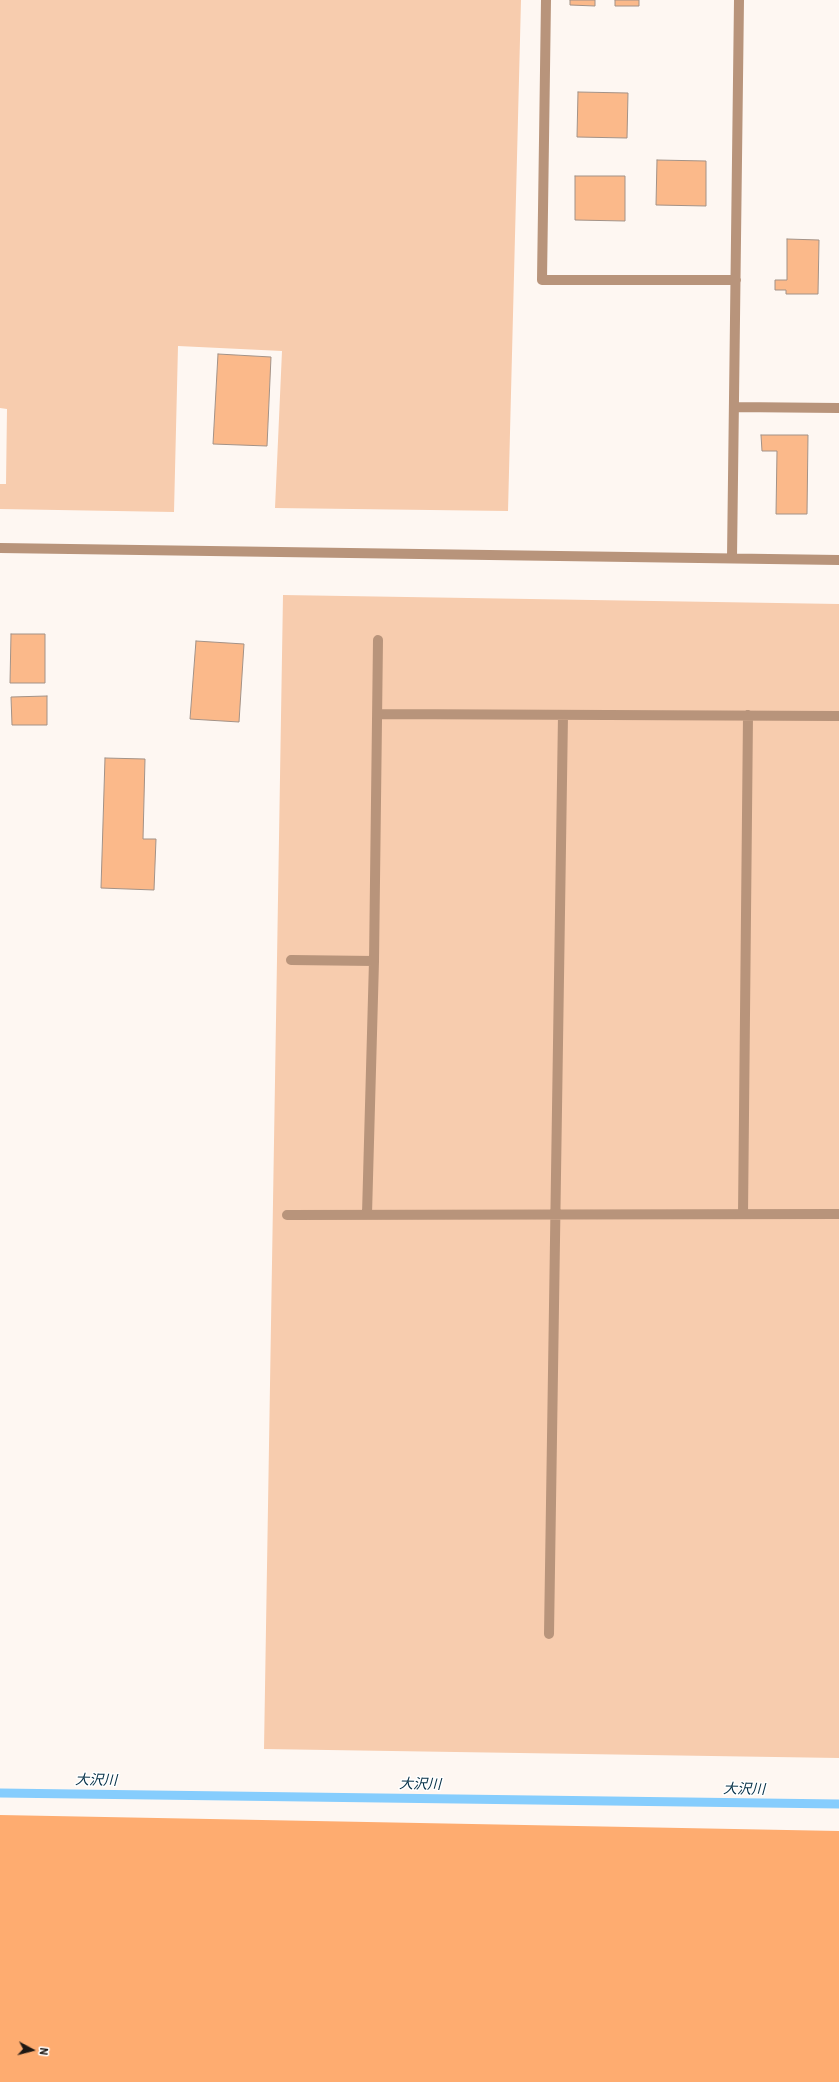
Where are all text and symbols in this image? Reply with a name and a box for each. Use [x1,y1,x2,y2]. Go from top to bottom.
water label: 大沢川 [75,1771,117,1789]
water label: 大沢川 [399,1775,441,1793]
water label: 大沢川 [723,1780,765,1798]
north arrow [12,2030,52,2070]
text: N [38,2047,51,2056]

